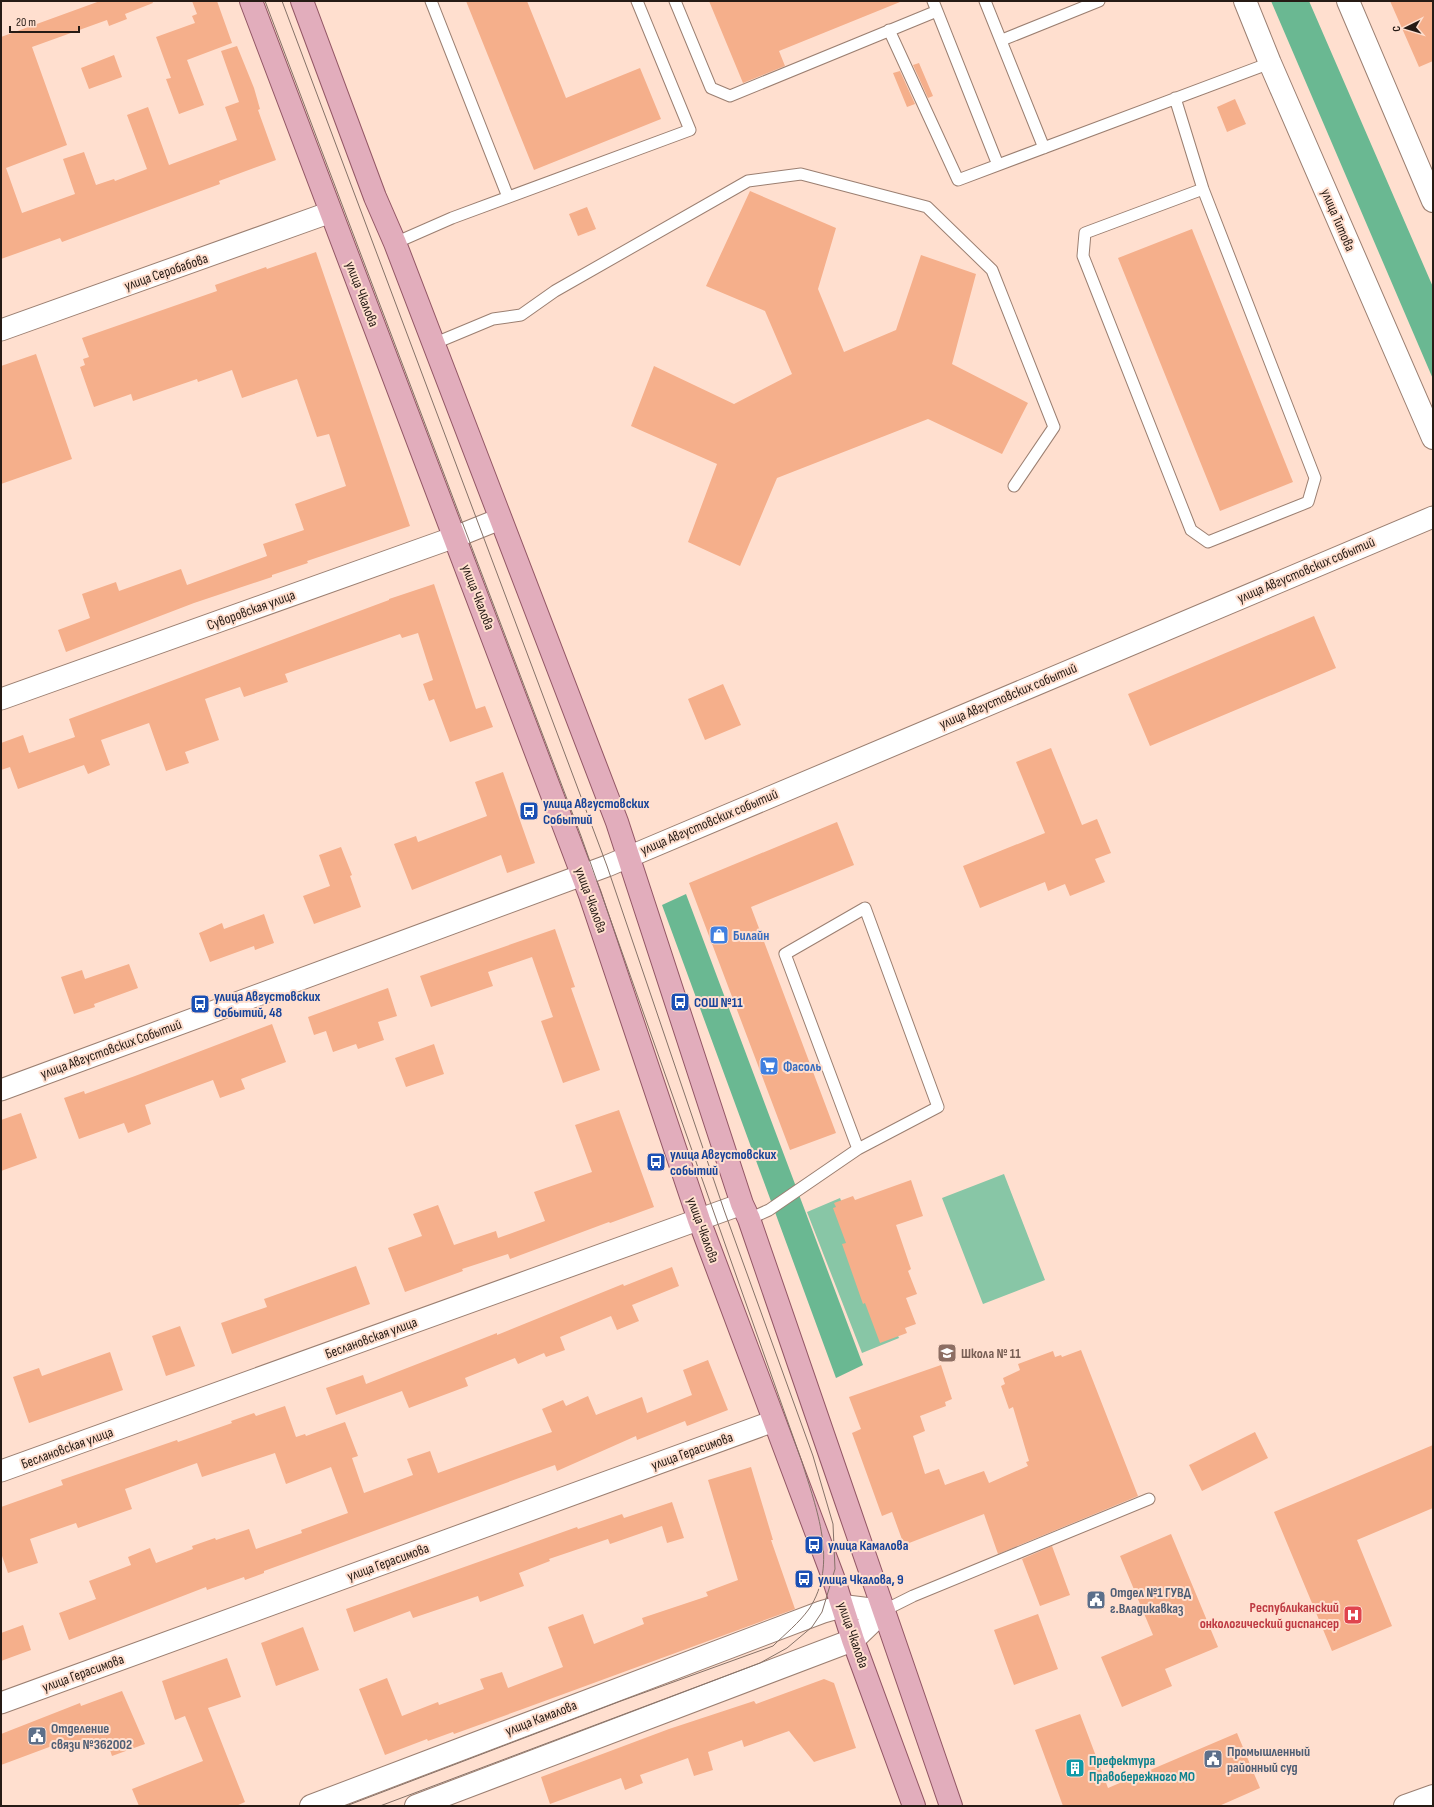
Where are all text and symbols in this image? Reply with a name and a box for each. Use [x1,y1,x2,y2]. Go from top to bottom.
scale bar [10,8,79,34]
north arrow [1386,8,1426,48]
text: 20 m [16,15,36,30]
text: С [1390,25,1403,32]
street label: улица Титова [1317,186,1359,254]
street label: улица Серобабова [122,250,210,294]
street label: улица Чкалова [342,259,382,329]
street label: улица Августовских событий [1235,533,1378,607]
street label: улица Чкалова [458,562,498,632]
street label: Суворовская улица [205,586,297,634]
street label: улица Августовских событий [937,659,1080,733]
street label: улица Августовских событий [638,785,781,859]
place label: улица Августовских Событий [543,795,650,828]
bus stop icon: улица Августовских Событий [518,800,540,822]
street label: улица Чкалова [571,865,611,935]
shop icon: Билайн [708,924,730,946]
place label: Билайн [733,927,769,944]
place label: улица Августовских Событий, 48 [214,988,321,1021]
bus stop icon: СОШ №11 [669,991,691,1013]
bus stop icon: улица Августовских Событий, 48 [189,993,211,1015]
place label: СОШ №11 [694,994,743,1011]
street label: улица Августовских Событий [38,1015,184,1082]
supermarket icon: Фасоль [758,1055,780,1077]
place label: Фасоль [783,1058,821,1075]
place label: улица Августовских событий [670,1146,777,1179]
bus stop icon: улица Августовских событий [645,1151,667,1173]
street label: улица Чкалова [683,1195,723,1265]
street label: Беслановская улица [323,1313,419,1363]
school or university icon: Школа № 11 [936,1342,958,1364]
place label: Школа № 11 [961,1345,1021,1362]
street label: Беслановская улица [19,1423,115,1473]
street label: улица Герасимова [649,1428,735,1474]
bus stop icon: улица Камалова [803,1534,825,1556]
place label: улица Камалова [828,1537,909,1554]
street label: улица Герасимова [345,1539,431,1585]
bus stop icon: улица Чкалова, 9 [793,1568,815,1590]
place label: улица Чкалова, 9 [818,1571,904,1588]
place label: Отдел №1 ГУВД г.Владикавказ [1110,1584,1192,1617]
public building icon: Отдел №1 ГУВД г.Владикавказ [1085,1589,1107,1611]
place label: Республиканский онкологический диспансер [1200,1599,1339,1632]
street label: улица Чкалова [834,1600,872,1670]
hospital icon: Республиканский онкологический диспансер [1342,1604,1364,1626]
street label: улица Герасимова [40,1650,126,1696]
street label: улица Камалова [503,1697,579,1739]
place label: Отделение связи №362002 [51,1720,132,1753]
public building icon: Отделение связи №362002 [26,1725,48,1747]
place label: Промышленный районный суд [1227,1743,1310,1776]
public building icon: Промышленный районный суд [1202,1748,1224,1770]
place label: Префектура Правобережного МО [1089,1752,1195,1785]
building icon: Префектура Правобережного МО [1064,1757,1086,1779]

